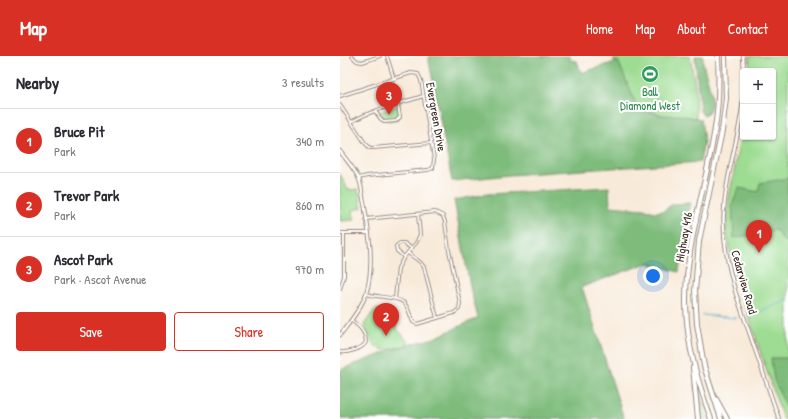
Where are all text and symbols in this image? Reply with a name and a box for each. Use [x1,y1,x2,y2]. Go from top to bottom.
text: Map [20,15,47,41]
text: Home [586,19,613,38]
text: Map [635,19,655,38]
text: About [677,19,706,38]
text: Contact [728,19,768,38]
sports icon: Ball Diamond West [640,64,660,84]
map controls [740,68,776,140]
button: + [740,68,776,104]
text: Nearby [16,71,59,94]
text: 3 results [282,73,324,91]
street label: Evergreen Drive [422,81,451,153]
pin: 3 [376,82,402,115]
place label: Ball Diamond West [620,83,681,114]
button: − [740,104,776,140]
text: Bruce Pit [54,121,104,142]
text: 1 [27,132,31,150]
text: 340 m [296,132,324,150]
text: Park [54,142,76,160]
text: Trevor Park [54,185,119,206]
text: 2 [26,196,32,214]
text: 860 m [296,196,324,214]
text: Park [54,206,76,224]
street label: Highway 416 [671,210,696,263]
pin: 1 [746,220,772,253]
street label: Cedarview Road [727,248,762,316]
text: Ascot Park [54,249,113,270]
text: 3 [26,260,32,278]
text: 970 m [295,260,324,278]
your location [643,266,663,286]
text: Park · Ascot Avenue [54,270,146,288]
pin: 2 [373,303,399,336]
button: Save [16,312,166,351]
button: Share [174,312,324,351]

